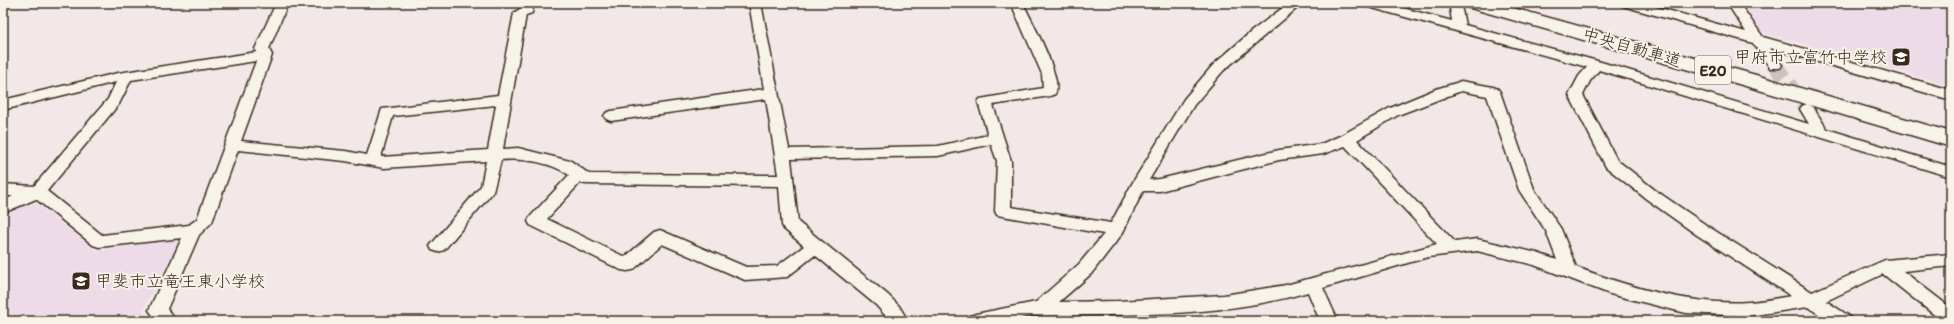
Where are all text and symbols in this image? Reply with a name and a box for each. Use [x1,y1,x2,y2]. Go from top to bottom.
street label: 中央自動車道 [1580,23,1684,71]
school or university icon: 甲府市立富竹中学校 [1890,46,1912,68]
place label: 甲府市立富竹中学校 [1734,47,1887,67]
road number: E20 [1695,56,1731,84]
school or university icon: 甲斐市立竜王東小学校 [70,270,92,292]
place label: 甲斐市立竜王東小学校 [95,271,265,291]

